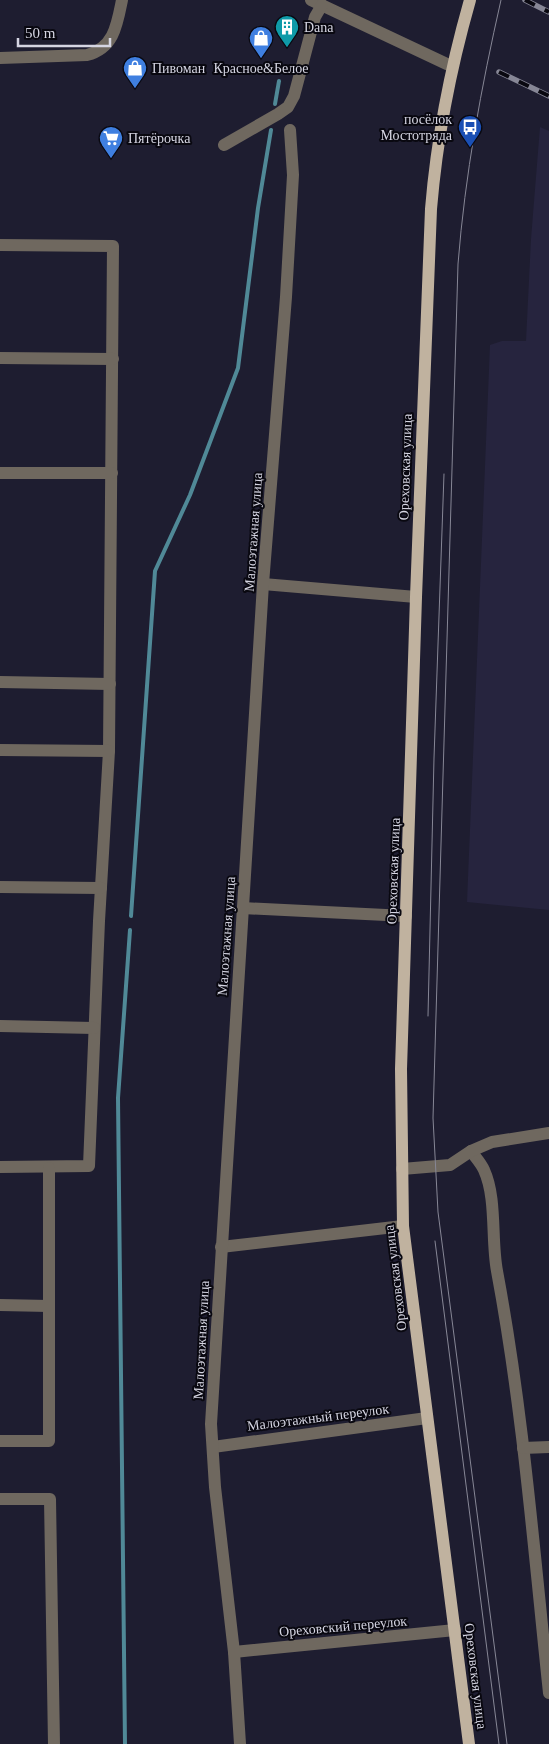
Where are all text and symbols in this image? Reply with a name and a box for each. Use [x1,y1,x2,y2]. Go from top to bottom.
building icon: Dana [274,14,300,48]
scale bar [18,15,110,47]
place label: Dana [304,20,334,35]
text: 50 m [25,25,56,41]
shop icon: Красное&Белое [248,25,274,59]
shop icon: Пивоман [122,55,148,89]
place label: Пивоман [152,61,206,76]
place label: Красное&Белое [213,61,309,76]
place label: посёлок Мостотряда [381,112,453,143]
bus stop icon: посёлок Мостотряда [457,114,483,148]
supermarket icon: Пятёрочка [98,125,124,159]
place label: Пятёрочка [128,131,191,146]
street label: Ореховская улица [396,413,415,521]
street label: Малоэтажная улица [242,471,265,592]
street label: Ореховская улица [384,817,403,925]
street label: Малоэтажная улица [215,875,238,996]
street label: Ореховская улица [381,1223,409,1332]
street label: Малоэтажная улица [191,1279,212,1400]
street label: Малоэтажный переулок [246,1401,390,1434]
street label: Ореховский переулок [278,1613,408,1640]
street label: Ореховская улица [462,1622,490,1731]

